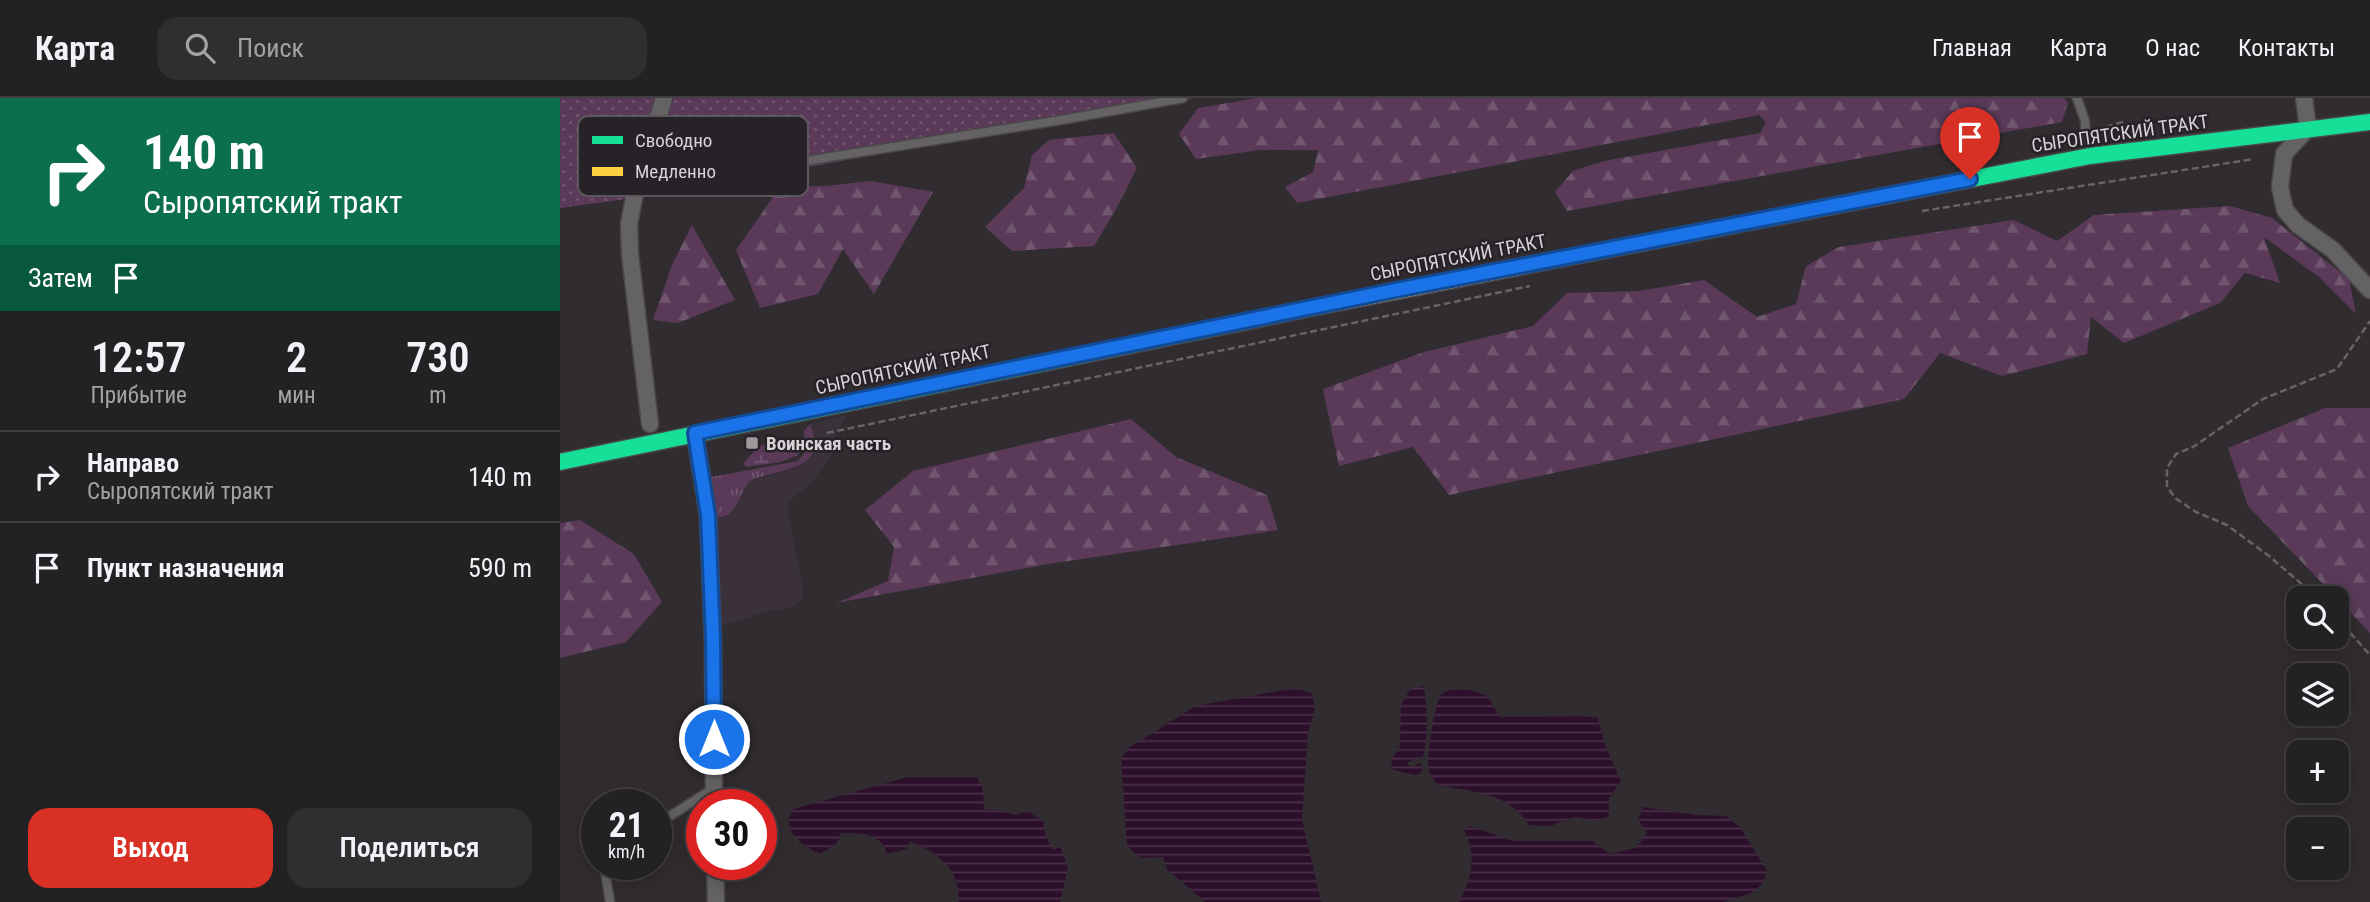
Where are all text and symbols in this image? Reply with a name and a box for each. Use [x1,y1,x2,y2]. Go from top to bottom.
search box [157,17,647,80]
text: Карта [35,29,115,68]
icon: search [181,29,219,67]
text: Поиск [237,33,304,63]
text: Главная [1932,34,2012,62]
text: Карта [2050,34,2107,62]
text: О нас [2145,34,2200,62]
text: Контакты [2238,34,2335,62]
pin [1940,107,2000,179]
street label: СЫРОПЯТСКИЙ ТРАКТ [2030,110,2210,157]
legend [578,116,808,196]
icon: arrive [1951,118,1989,156]
text: 140 m [143,124,265,181]
icon: right [28,126,119,217]
text: Свободно [635,129,712,152]
text: Медленно [635,160,716,183]
text: Сыропятский тракт [143,183,403,221]
street label: СЫРОПЯТСКИЙ ТРАКТ [1368,229,1548,286]
icon: arrive [107,259,145,297]
text: Затем [28,263,93,293]
text: 12:57 [91,333,186,382]
text: 2 [286,333,307,382]
text: 730 [406,333,470,382]
street label: СЫРОПЯТСКИЙ ТРАКТ [813,340,993,399]
text: Прибытие [90,382,187,409]
text: мин [277,382,316,409]
text: m [429,382,446,409]
place label: Воинская часть [766,432,891,455]
marker: Воинская часть [744,435,760,451]
text: Направо [87,448,179,478]
icon: right [28,458,66,496]
text: 140 m [468,462,532,492]
text: Сыропятский тракт [87,478,274,505]
icon: arrive [28,549,66,587]
text: Пункт назначения [87,553,285,583]
text: 590 m [468,553,532,583]
map controls [2286,586,2349,880]
button: search [2286,586,2349,649]
button: layers [2286,663,2349,726]
position arrow [677,702,751,776]
button: + [2286,740,2349,803]
speed limit sign: 30 [686,789,777,880]
text: 21 [609,805,644,846]
button: Выход [28,808,273,888]
button: Поделиться [287,808,532,888]
button: − [2286,817,2349,880]
text: km/h [608,841,645,862]

